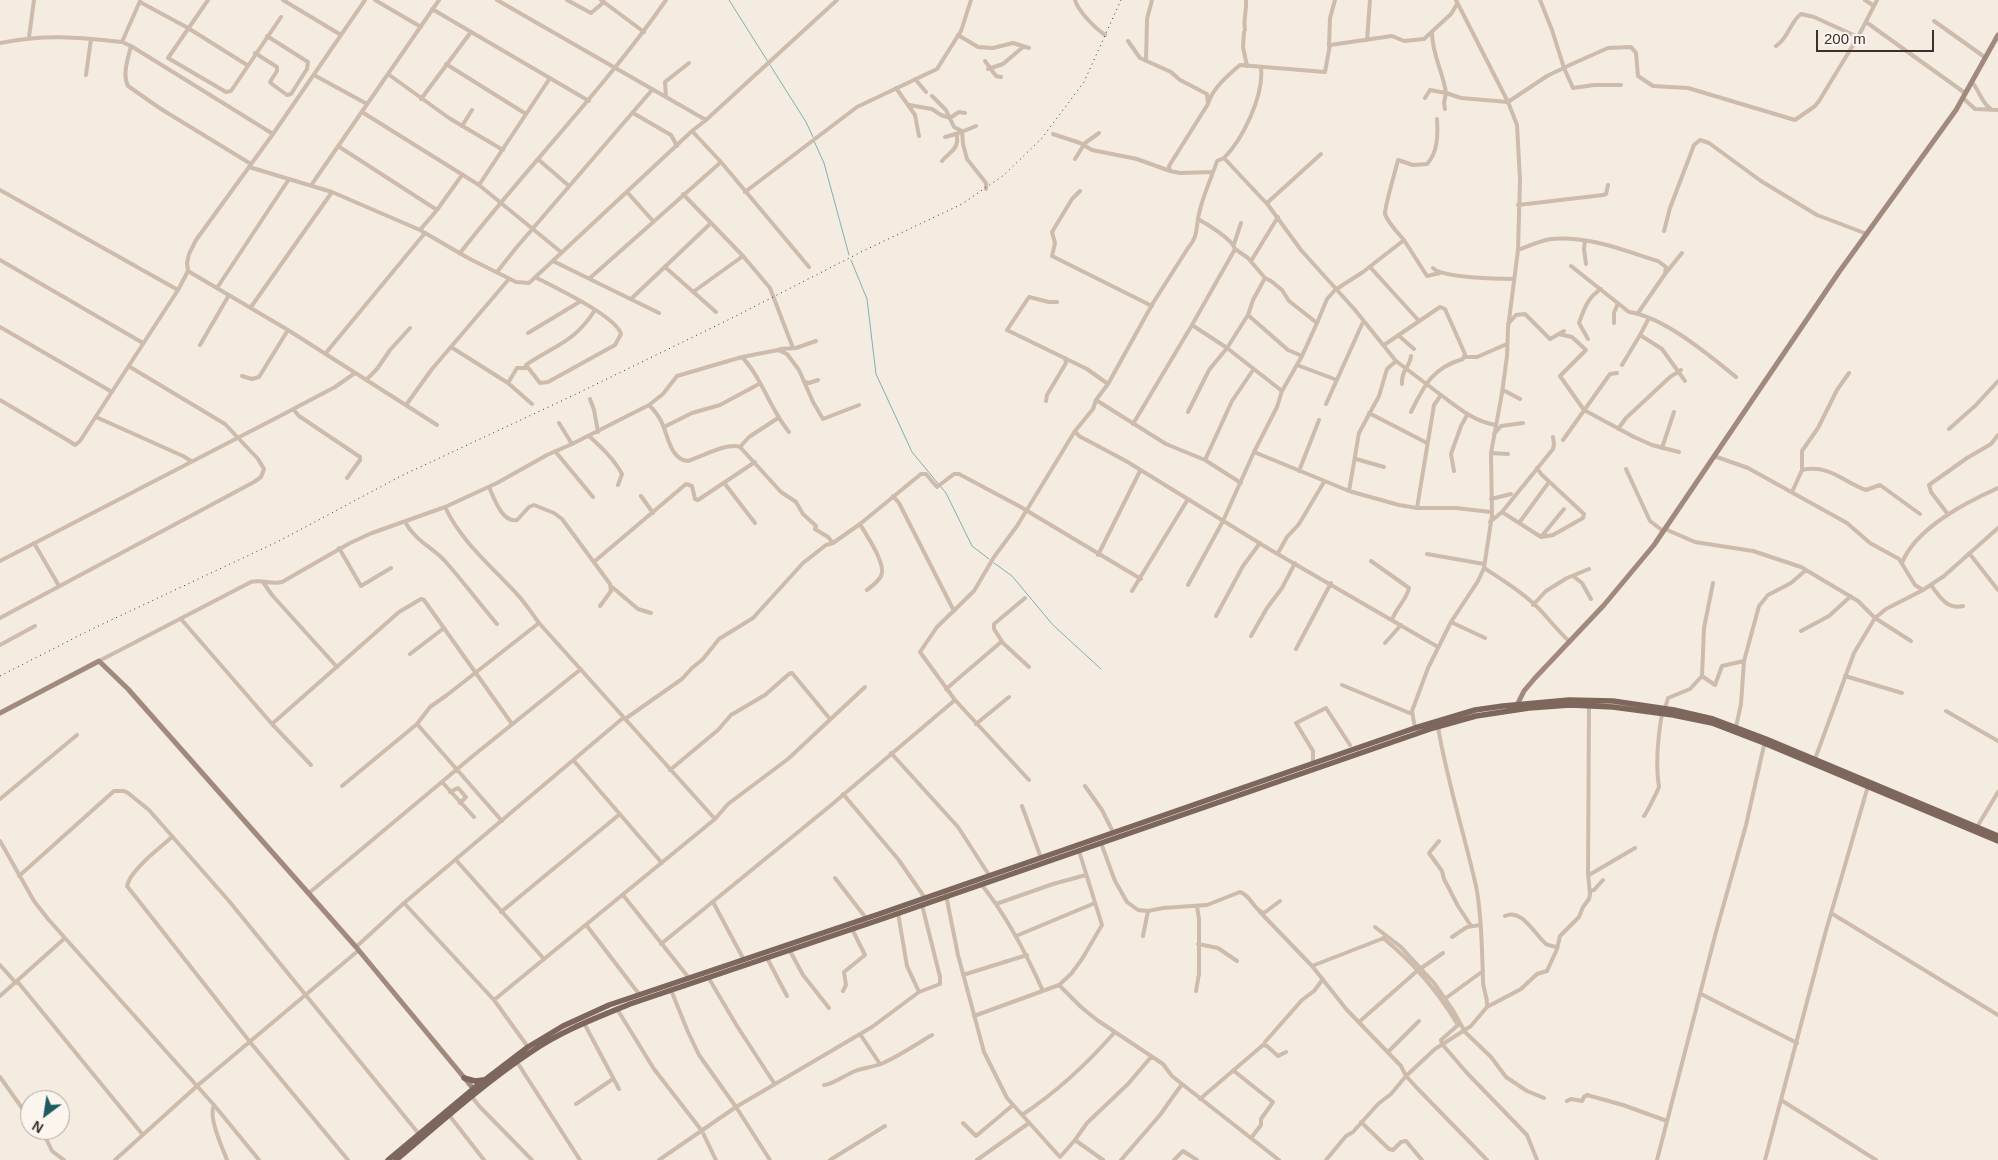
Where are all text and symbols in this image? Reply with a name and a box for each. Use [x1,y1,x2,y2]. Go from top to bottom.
scale bar [1818,20,1936,52]
text: 200 m [1824,30,1866,47]
north arrow [20,1090,70,1140]
text: N [29,1118,46,1136]

